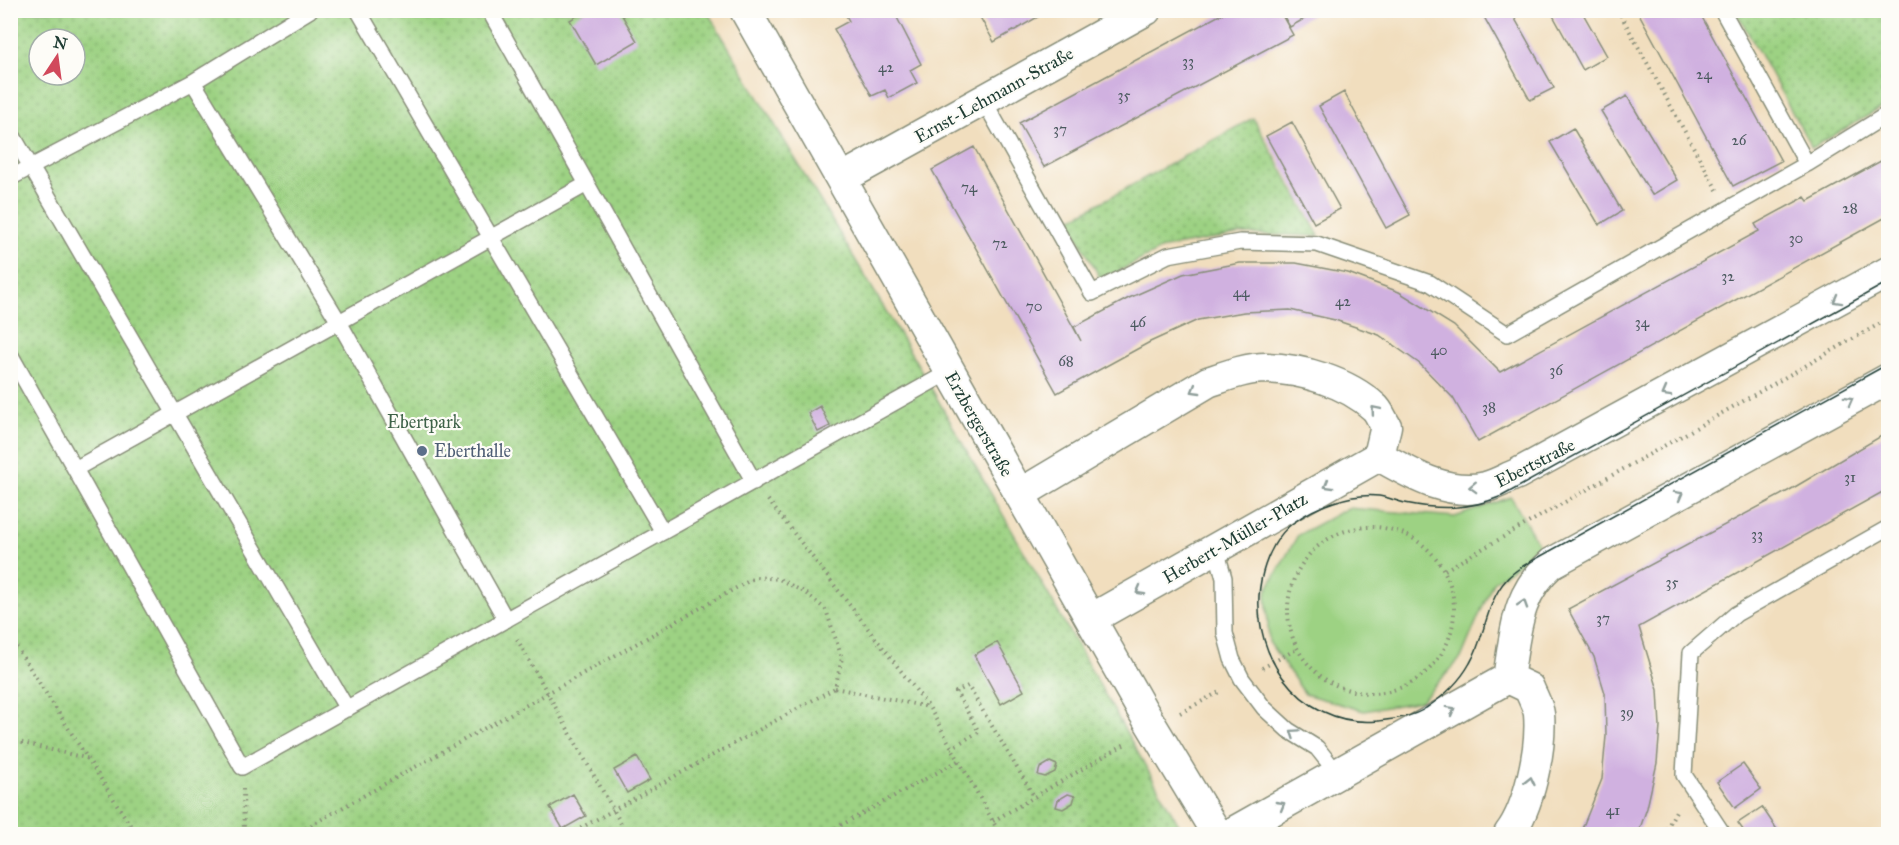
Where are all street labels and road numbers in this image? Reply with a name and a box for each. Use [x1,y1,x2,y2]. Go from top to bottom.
street label: Ernst-Lehmann-Straße [911,42,1077,148]
street label: Erzbergerstraße [939,368,1018,481]
street label: Ebertstraße [1492,434,1578,492]
street label: Herbert-Müller-Platz [1159,488,1311,588]

